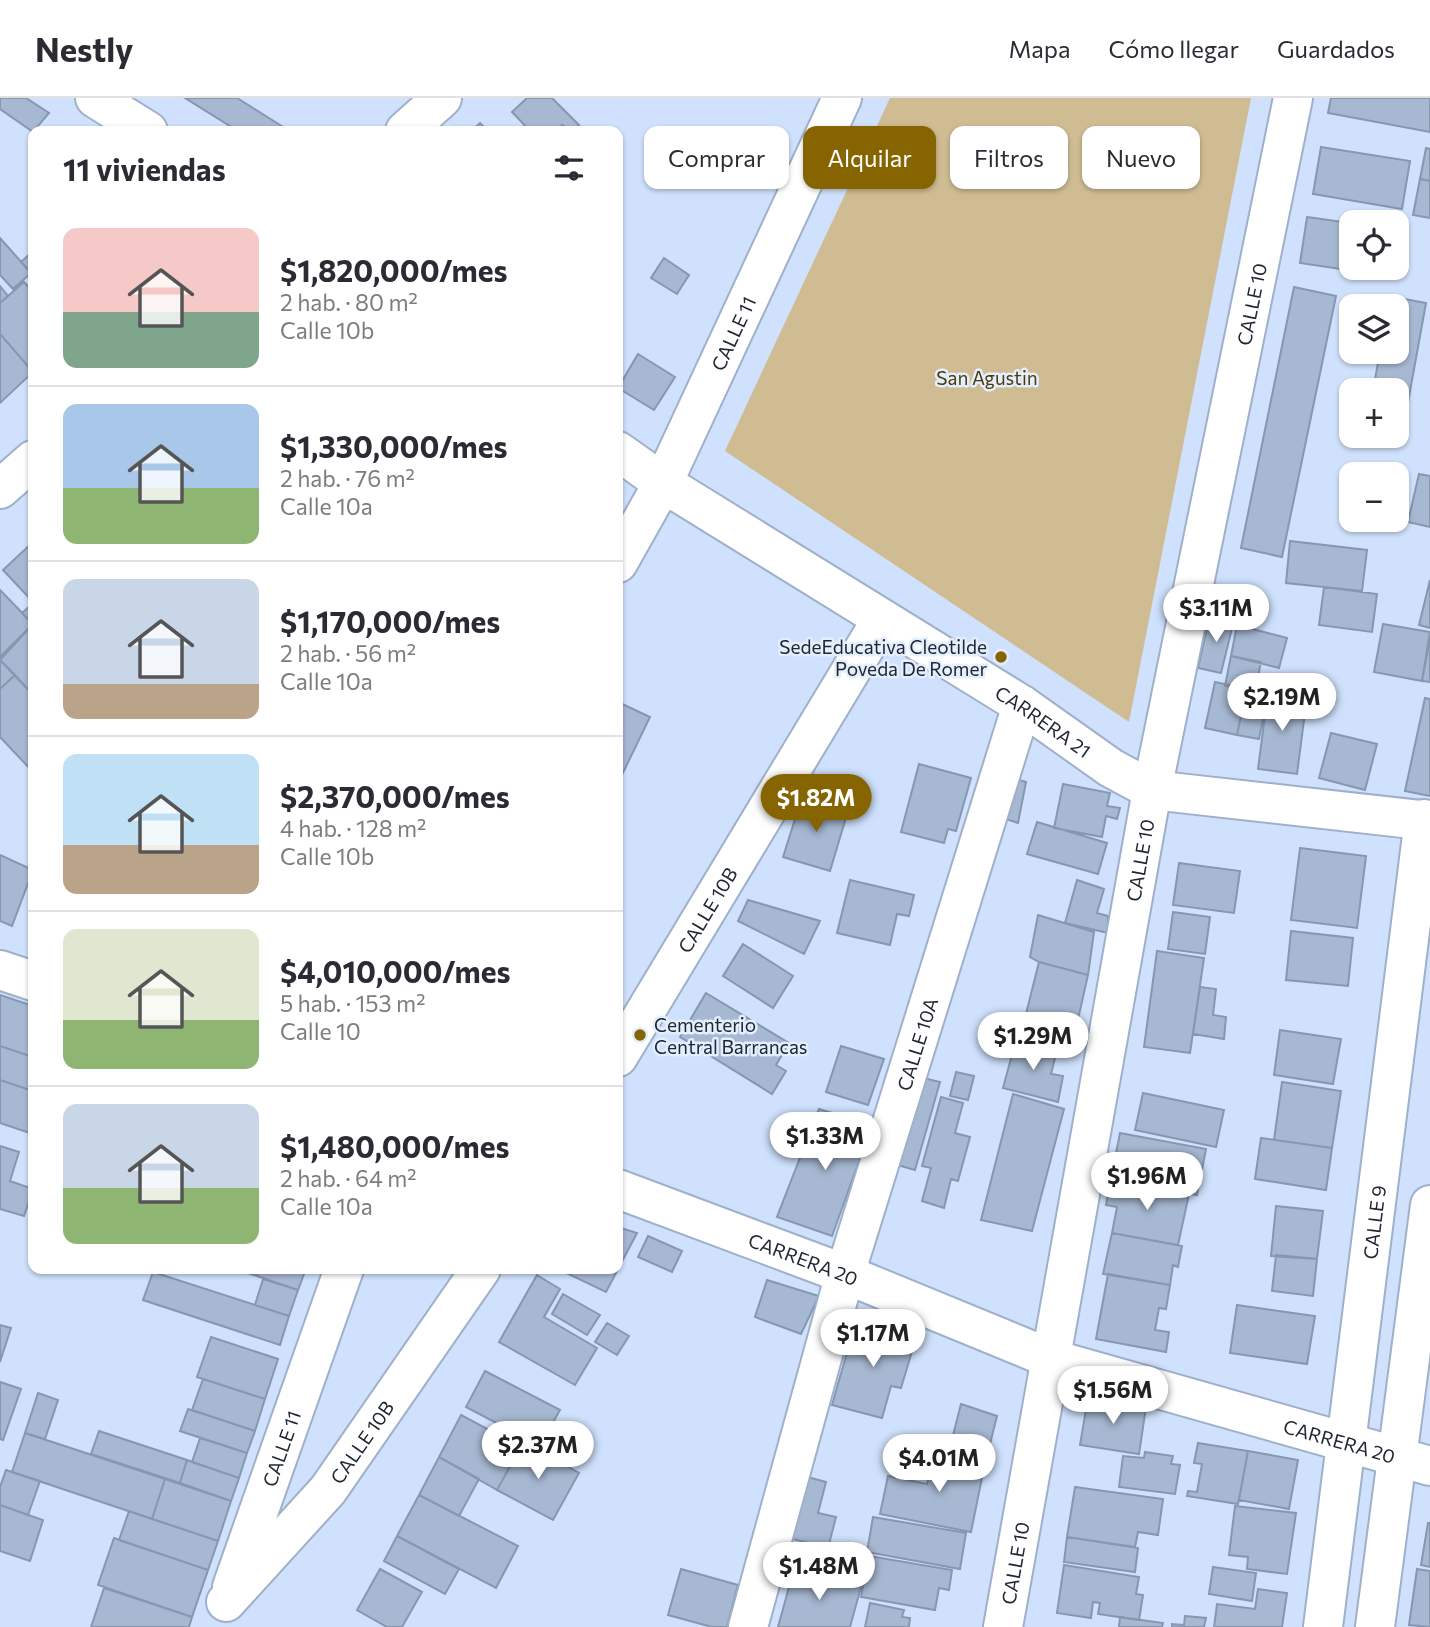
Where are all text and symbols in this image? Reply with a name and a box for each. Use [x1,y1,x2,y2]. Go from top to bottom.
text: Nestly [35,28,133,69]
text: Mapa [1008,34,1071,63]
text: Cómo llegar [1109,34,1239,63]
text: Guardados [1277,34,1395,63]
chip: Comprar [644,126,789,189]
chip: Alquilar [803,126,936,189]
chip: Filtros [950,126,1068,189]
chip: Nuevo [1082,126,1200,189]
icon: filters [550,149,588,187]
text: 11 viviendas [63,150,226,187]
map controls [1339,210,1409,532]
button: locate [1339,210,1409,280]
text: $1,820,000/mes [280,251,508,288]
icon: home [119,256,203,340]
street label: CALLE 10 [1231,261,1271,347]
text: 2 hab. · 80 m² [280,288,418,316]
street label: CALLE 11 [706,292,760,374]
button: layers [1339,294,1409,364]
text: Calle 10b [280,316,374,344]
park label: San Agustin [936,366,1038,389]
button: + [1339,378,1409,448]
text: $1,330,000/mes [280,427,507,464]
icon: home [119,432,203,516]
button: − [1339,462,1409,532]
text: 2 hab. · 76 m² [280,464,415,492]
text: Calle 10a [280,492,373,520]
pin: $3.11M [1159,584,1273,644]
text: $3.11M [1179,593,1253,621]
text: $1,170,000/mes [280,602,500,639]
icon: home [119,607,203,691]
place label: SedeEducativa Cleotilde Poveda De Romer [779,635,987,680]
text: 2 hab. · 56 m² [280,639,416,667]
marker: SedeEducativa Cleotilde Poveda De Romer [993,649,1009,665]
text: Calle 10a [280,667,373,695]
pin: $2.19M [1225,674,1339,733]
street label: CARRERA 21 [991,680,1096,762]
text: $2.19M [1243,682,1321,710]
pin: $1.82M [759,774,873,834]
text: $2,370,000/mes [280,777,510,814]
icon: home [119,782,203,866]
text: $1.82M [777,783,855,811]
text: 4 hab. · 128 m² [280,814,426,842]
street label: CALLE 10 [1121,817,1158,903]
text: Calle 10b [280,842,374,870]
street label: CALLE 10B [672,863,741,957]
text: $4,010,000/mes [280,952,511,989]
icon: home [119,957,203,1041]
text: 5 hab. · 153 m² [280,989,425,1017]
street label: CALLE 10A [891,995,942,1093]
pin: $1.29M [976,1012,1090,1072]
place label: Cementerio Central Barrancas [654,1013,808,1058]
text: Calle 10 [280,1017,361,1045]
text: $1.29M [994,1021,1073,1049]
marker: Cementerio Central Barrancas [632,1027,648,1043]
pin: $1.33M [768,1112,882,1172]
text: $1.33M [786,1121,864,1149]
text: $1,480,000/mes [280,1127,509,1164]
icon: home [119,1132,203,1216]
pin: $1.96M [1090,1152,1204,1212]
text: $1.96M [1107,1161,1187,1189]
text: 2 hab. · 64 m² [280,1164,417,1192]
street label: CALLE 9 [1358,1184,1390,1260]
text: Calle 10a [280,1192,373,1220]
street label: CARRERA 20 [745,1227,862,1290]
pin: $1.17M [816,1310,930,1369]
text: $1.17M [836,1318,910,1346]
pin: $1.56M [1056,1366,1170,1426]
text: $1.56M [1073,1375,1153,1403]
street label: CALLE 10B [325,1396,398,1488]
street label: CALLE 11 [257,1407,305,1489]
street label: CARRERA 20 [1281,1414,1398,1467]
pin: $2.37M [481,1422,595,1481]
text: $2.37M [498,1430,578,1458]
pin: $4.01M [882,1434,996,1494]
text: $4.01M [899,1443,979,1471]
street label: CALLE 10 [996,1520,1033,1606]
pin: $1.48M [762,1542,876,1602]
text: $1.48M [779,1551,859,1579]

